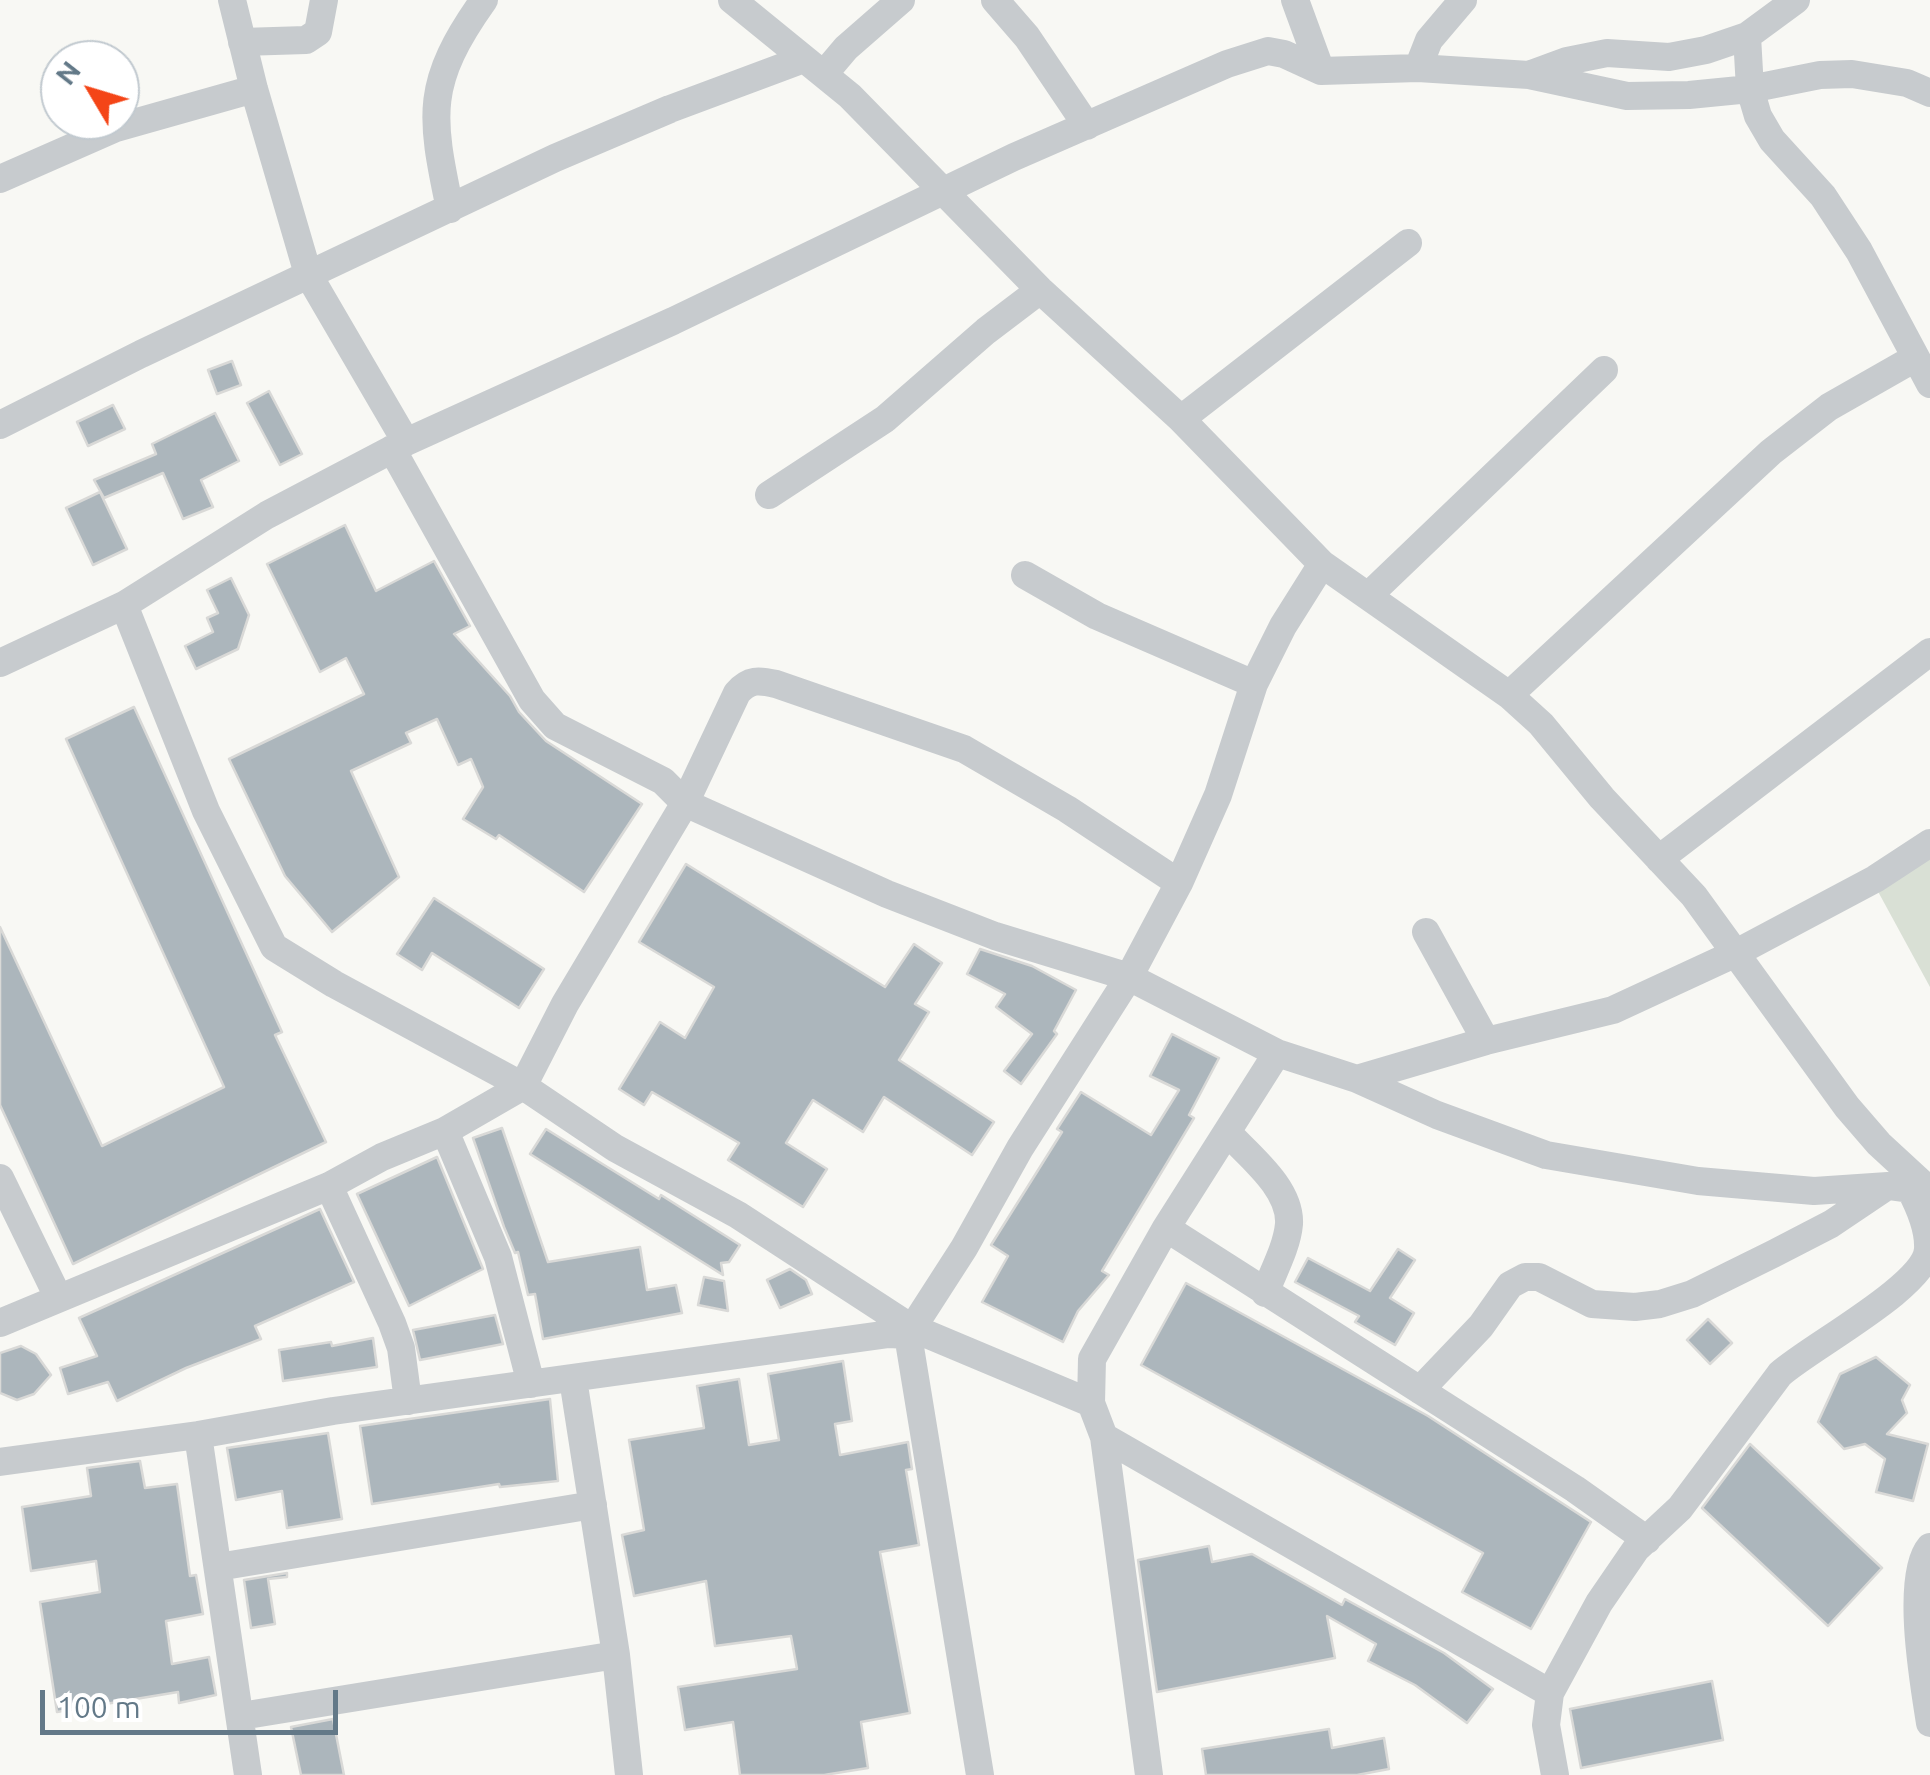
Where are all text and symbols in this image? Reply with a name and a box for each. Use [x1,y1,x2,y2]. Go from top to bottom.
north arrow [40,40,140,140]
text: N [49,55,86,90]
scale bar [45,1670,342,1732]
text: 100 m [57,1690,141,1724]

